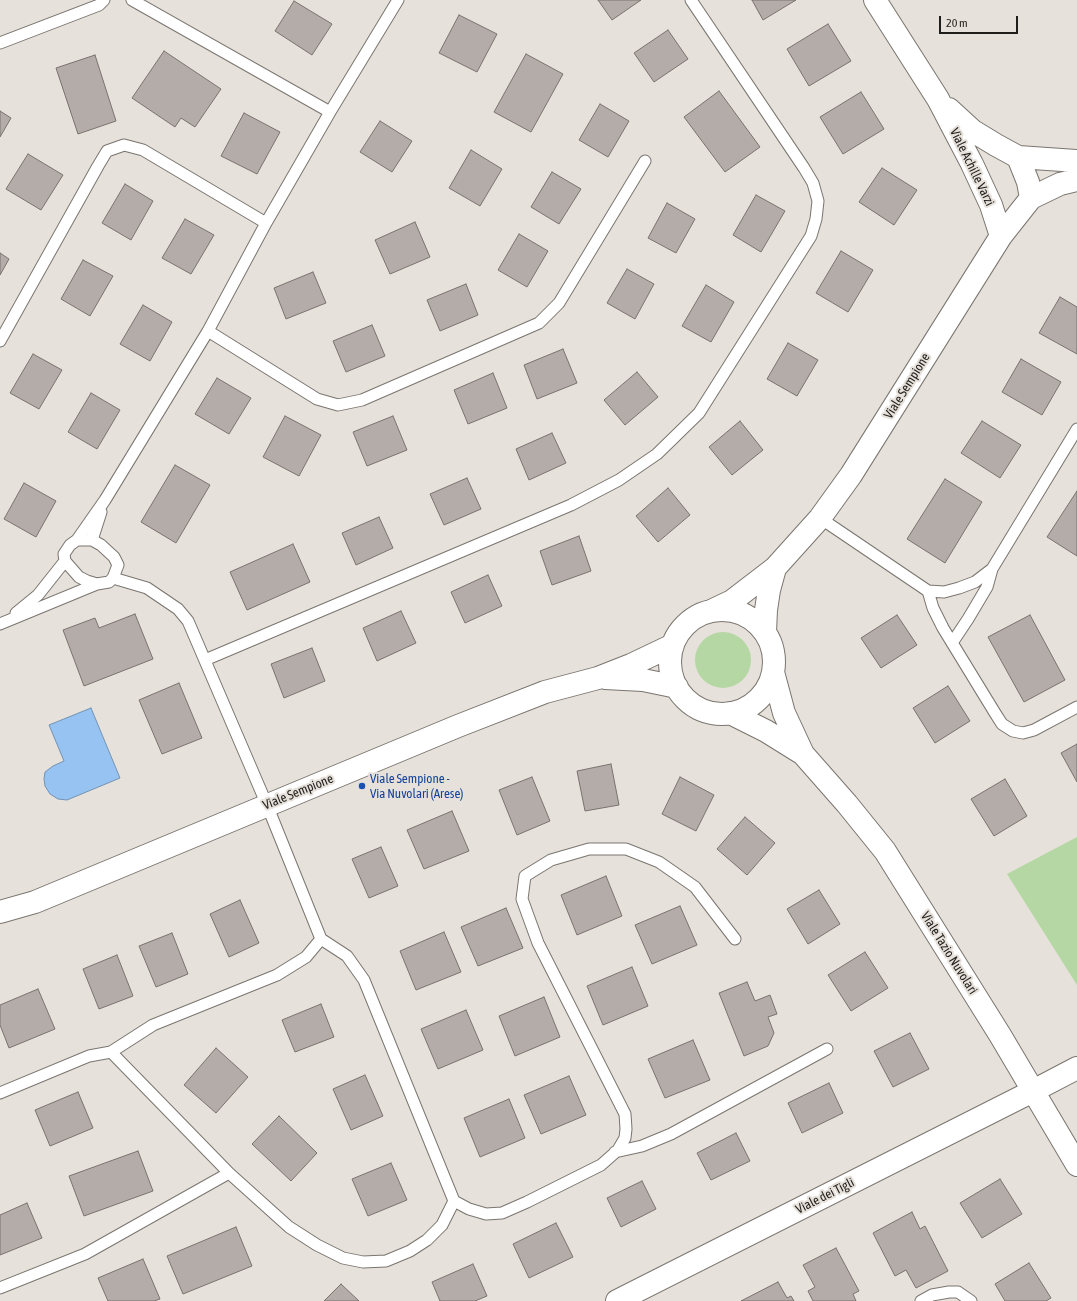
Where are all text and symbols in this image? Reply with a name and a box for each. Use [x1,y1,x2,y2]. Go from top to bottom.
scale bar [941,8,1020,34]
text: 20 m [946,16,968,30]
street label: Viale Achille Varzi [946,125,998,209]
street label: Viale Sempione [881,350,933,422]
street label: Viale Sempione [260,771,336,813]
place label: Viale Sempione - Via Nuvolari (Arese) [370,771,463,802]
marker: Viale Sempione - Via Nuvolari (Arese) [357,781,367,791]
street label: Viale Tazio Nuvolari [917,909,981,997]
street label: Viale dei Tigli [793,1175,857,1217]

